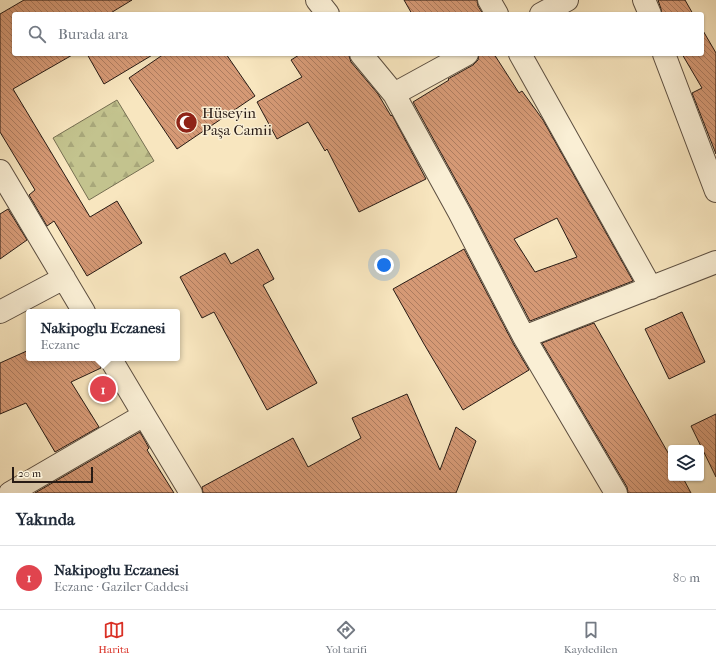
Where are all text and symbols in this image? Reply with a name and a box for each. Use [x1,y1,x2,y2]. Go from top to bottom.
search box [12,12,704,56]
icon: search [26,23,48,45]
text: Burada ara [58,25,128,43]
place label: Hüseyin Paşa Camii [202,104,272,139]
mosque icon: Hüseyin Paşa Camii [174,109,200,135]
your location [374,255,394,275]
popup [26,309,180,361]
text: Nakipoglu Eczanesi [40,319,166,337]
text: Eczane [40,337,80,352]
pin: 1 [90,374,116,404]
map controls [668,445,704,481]
button: layers [668,445,704,481]
scale bar [12,465,93,484]
text: 20 m [18,467,41,480]
text: Yakında [16,509,75,529]
text: Nakipoglu Eczanesi [54,561,179,579]
text: 1 [27,570,31,585]
text: 80 m [673,570,700,585]
text: Eczane · Gaziler Caddesi [54,579,189,594]
tab: Harita [98,619,129,656]
tab: Yol tarifi [326,619,367,656]
tab: Kaydedilen [564,619,618,656]

